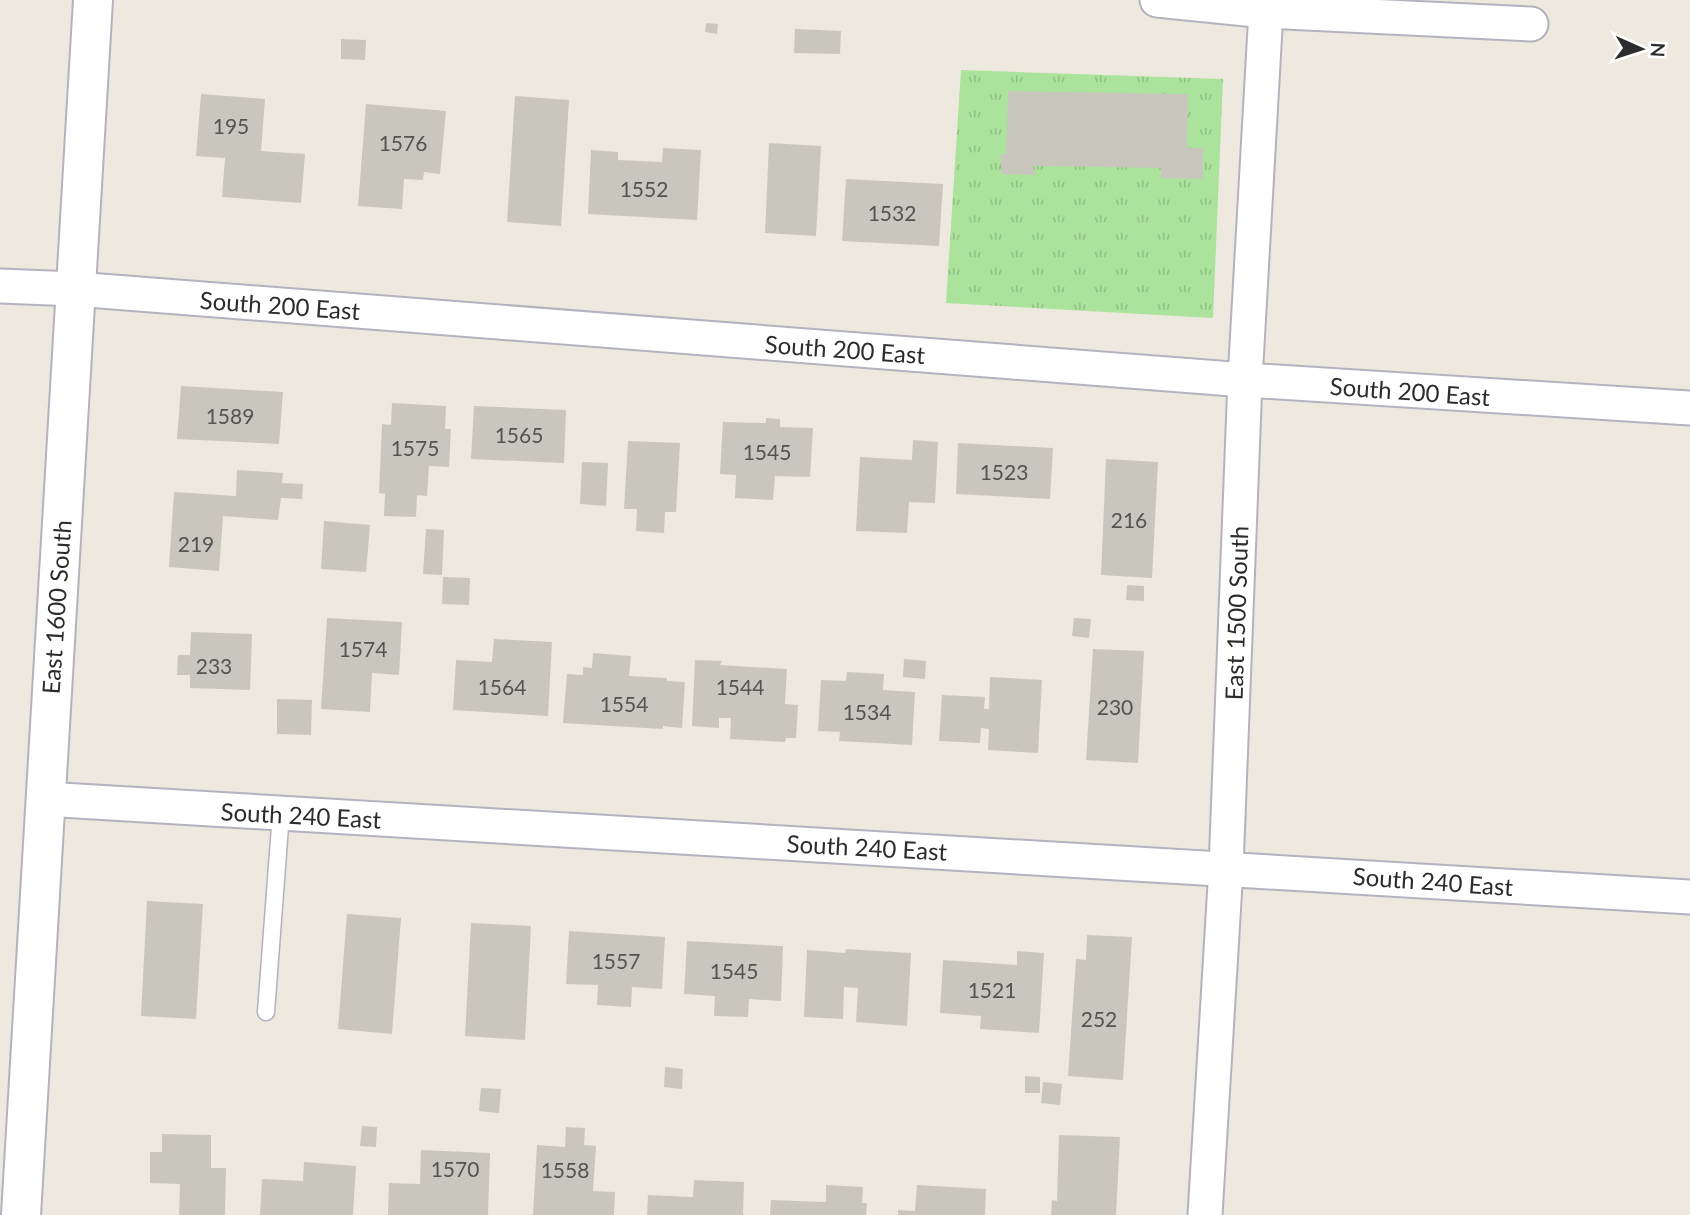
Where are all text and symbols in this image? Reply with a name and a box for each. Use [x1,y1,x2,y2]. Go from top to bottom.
north arrow [1606,14,1676,84]
text: N [1647,42,1670,58]
house number: 195 [213,113,249,138]
house number: 1576 [379,130,427,155]
house number: 1552 [620,176,668,201]
house number: 1532 [868,200,916,225]
street label: South 200 East [199,285,362,325]
street label: South 200 East [764,329,927,369]
street label: South 200 East [1329,371,1492,411]
house number: 1589 [206,403,254,428]
house number: 1565 [495,422,543,447]
house number: 1575 [391,435,439,460]
house number: 1545 [743,439,791,464]
house number: 1523 [980,459,1028,484]
house number: 216 [1111,507,1147,532]
street label: East 1600 South [35,519,77,695]
street label: East 1500 South [1218,525,1254,701]
house number: 219 [178,531,214,556]
house number: 1574 [339,636,387,661]
house number: 233 [196,653,232,678]
house number: 1564 [478,674,526,699]
house number: 1544 [716,674,764,699]
house number: 1554 [600,691,648,716]
house number: 230 [1097,694,1133,719]
house number: 1534 [843,699,891,724]
street label: South 240 East [220,796,382,834]
street label: South 240 East [786,828,948,866]
street label: South 240 East [1352,861,1515,901]
house number: 1557 [592,948,640,973]
house number: 1545 [710,958,758,983]
house number: 1521 [968,977,1016,1002]
house number: 252 [1081,1006,1117,1031]
house number: 1570 [431,1156,479,1181]
house number: 1558 [541,1157,589,1182]

